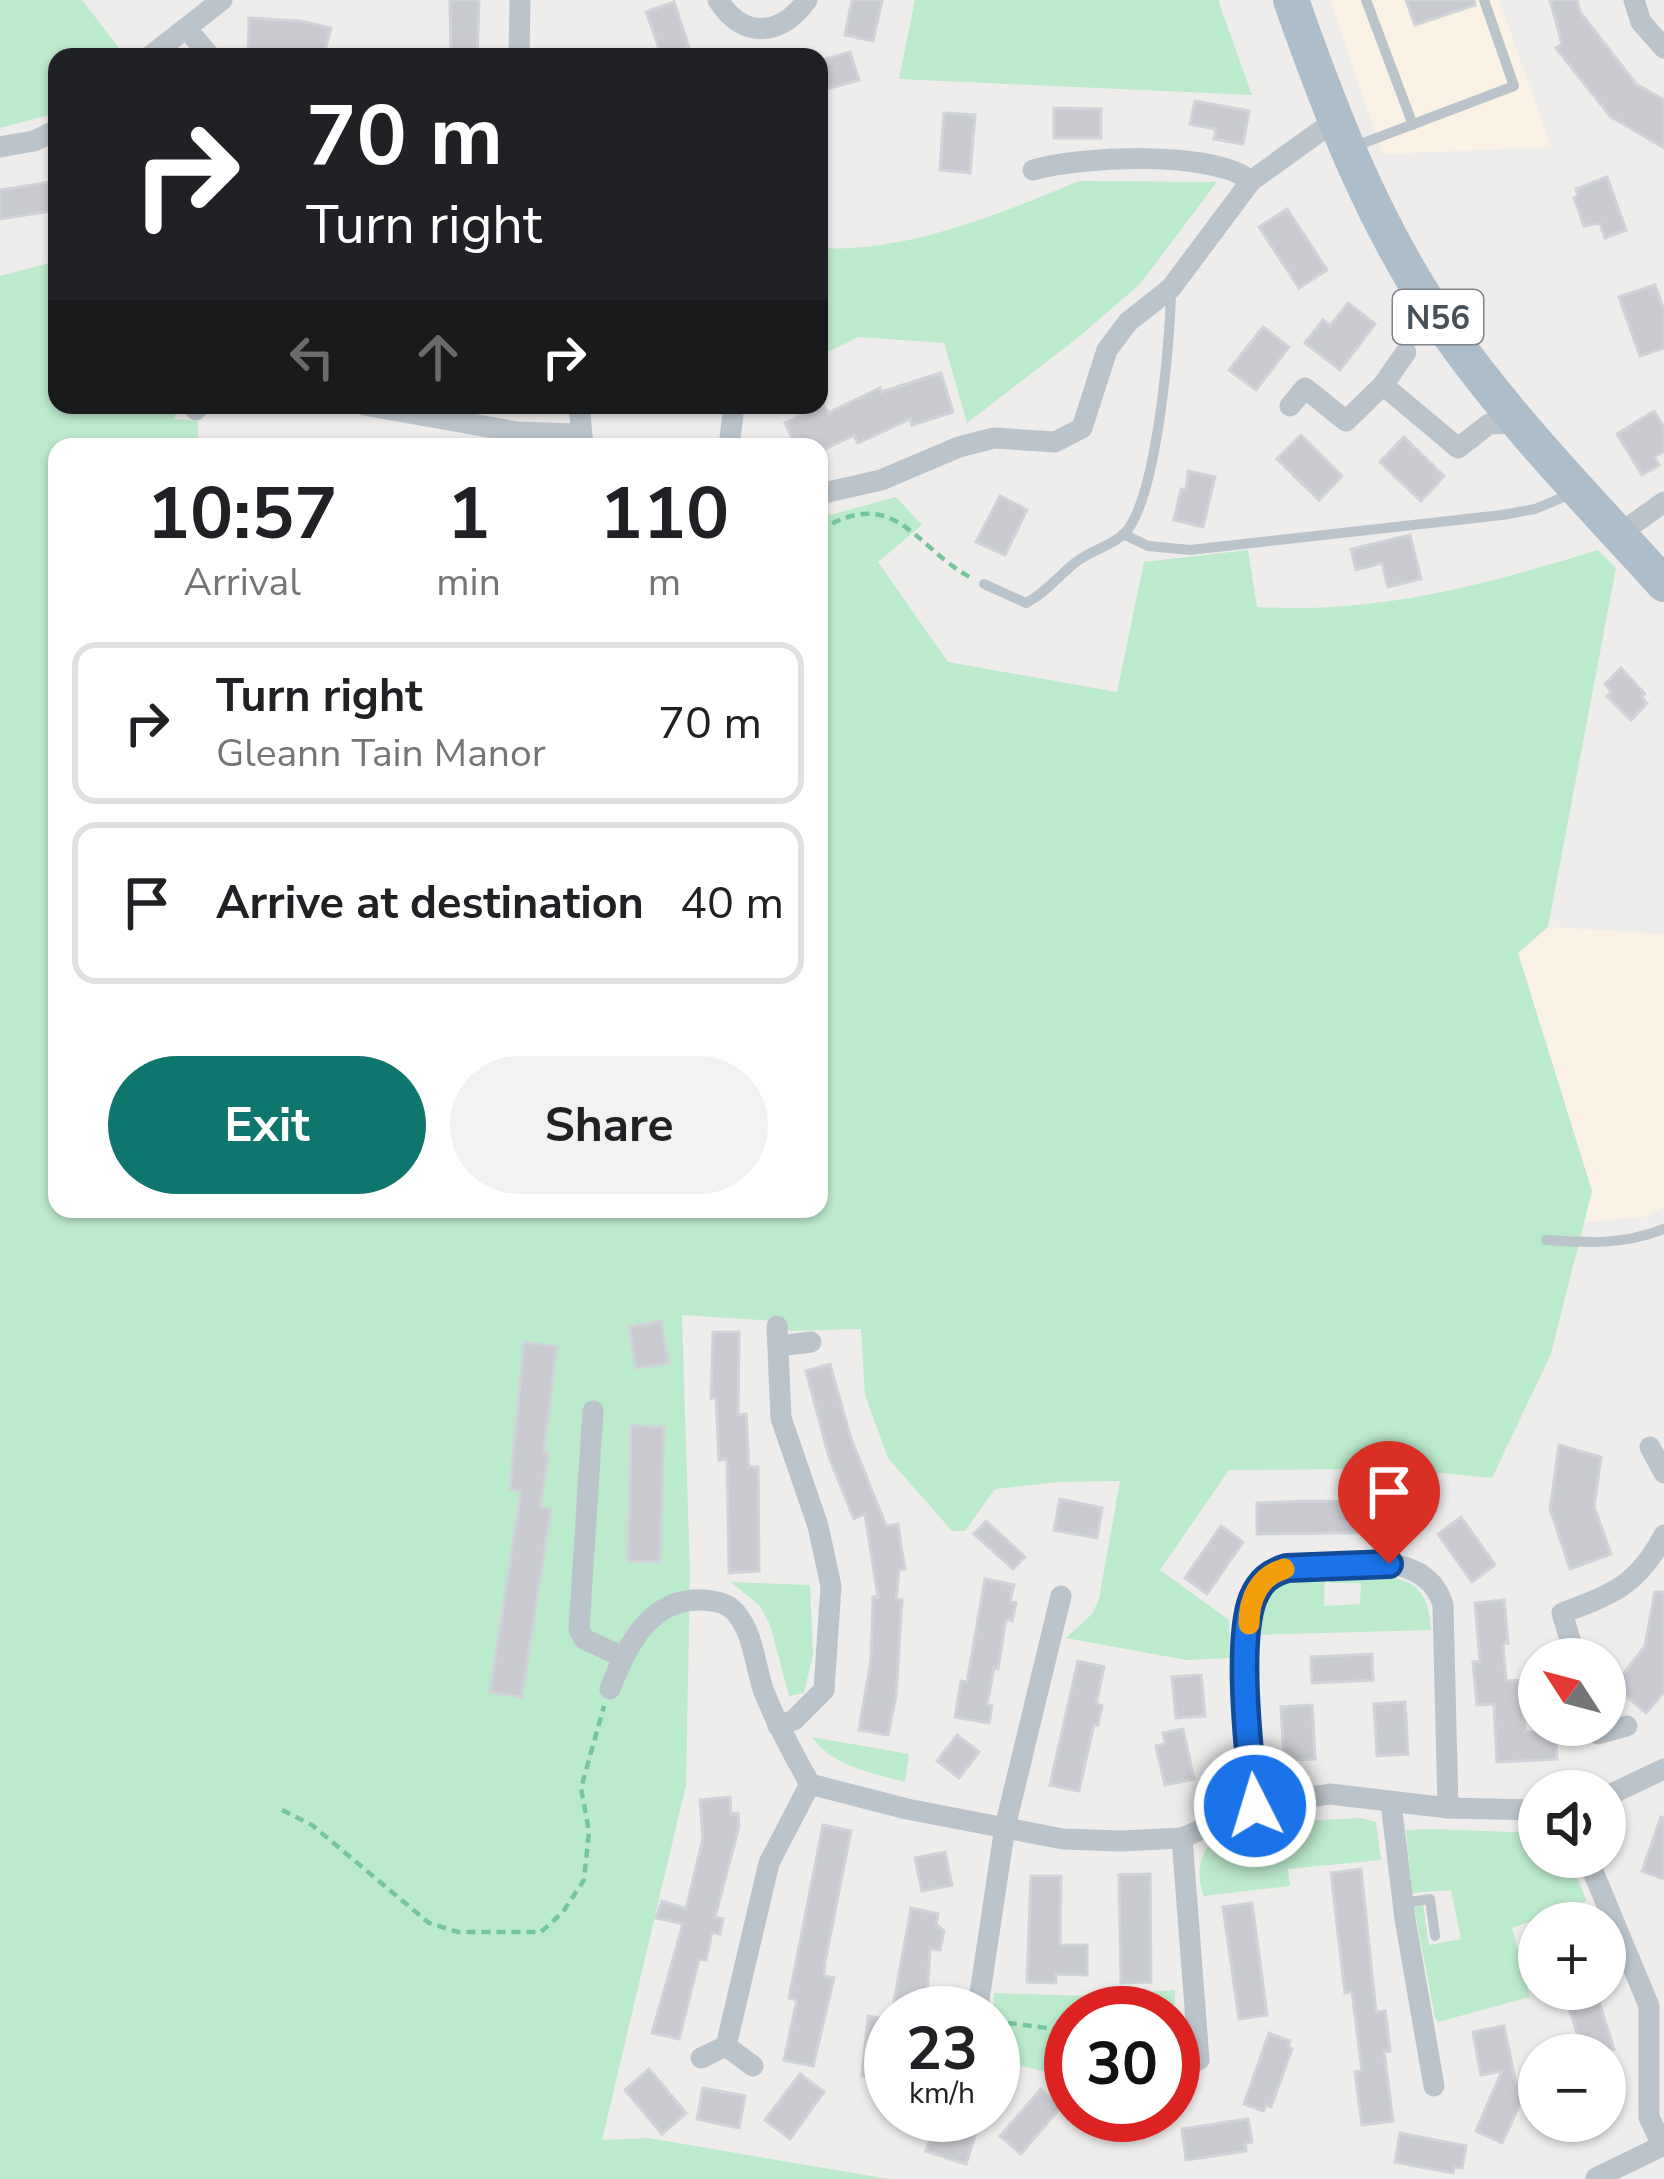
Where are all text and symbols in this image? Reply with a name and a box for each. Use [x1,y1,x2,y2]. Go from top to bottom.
text: 70 m [306,79,503,194]
icon: right [108,96,264,252]
text: Turn right [306,188,542,262]
road number: N56 [1393,290,1483,344]
icon: left [279,324,345,390]
icon: ahead [405,324,471,390]
icon: right [531,324,597,390]
text: 10:57 [147,465,337,563]
text: 1 [447,465,490,563]
text: 110 [600,465,729,563]
text: Arrival [183,556,301,609]
text: min [436,556,501,609]
text: m [648,556,681,609]
text: Turn right [216,666,423,727]
icon: right [114,690,180,756]
text: 70 m [658,693,762,754]
text: Gleann Tain Manor [216,727,546,780]
icon: arrive [114,870,180,936]
text: Arrive at destination [216,873,644,934]
text: 40 m [680,873,784,934]
button: Exit [108,1056,426,1194]
button: Share [450,1056,768,1194]
pin [1338,1441,1440,1564]
icon: arrive [1356,1459,1422,1525]
north arrow [1518,1638,1626,1746]
map controls [1518,1638,1626,2142]
position arrow [1192,1743,1318,1869]
button: sound [1518,1770,1626,1878]
button: + [1518,1902,1626,2010]
speed limit sign: 30 [1044,1986,1200,2142]
text: 23 [906,2008,978,2090]
button: − [1518,2034,1626,2142]
text: km/h [909,2073,975,2114]

